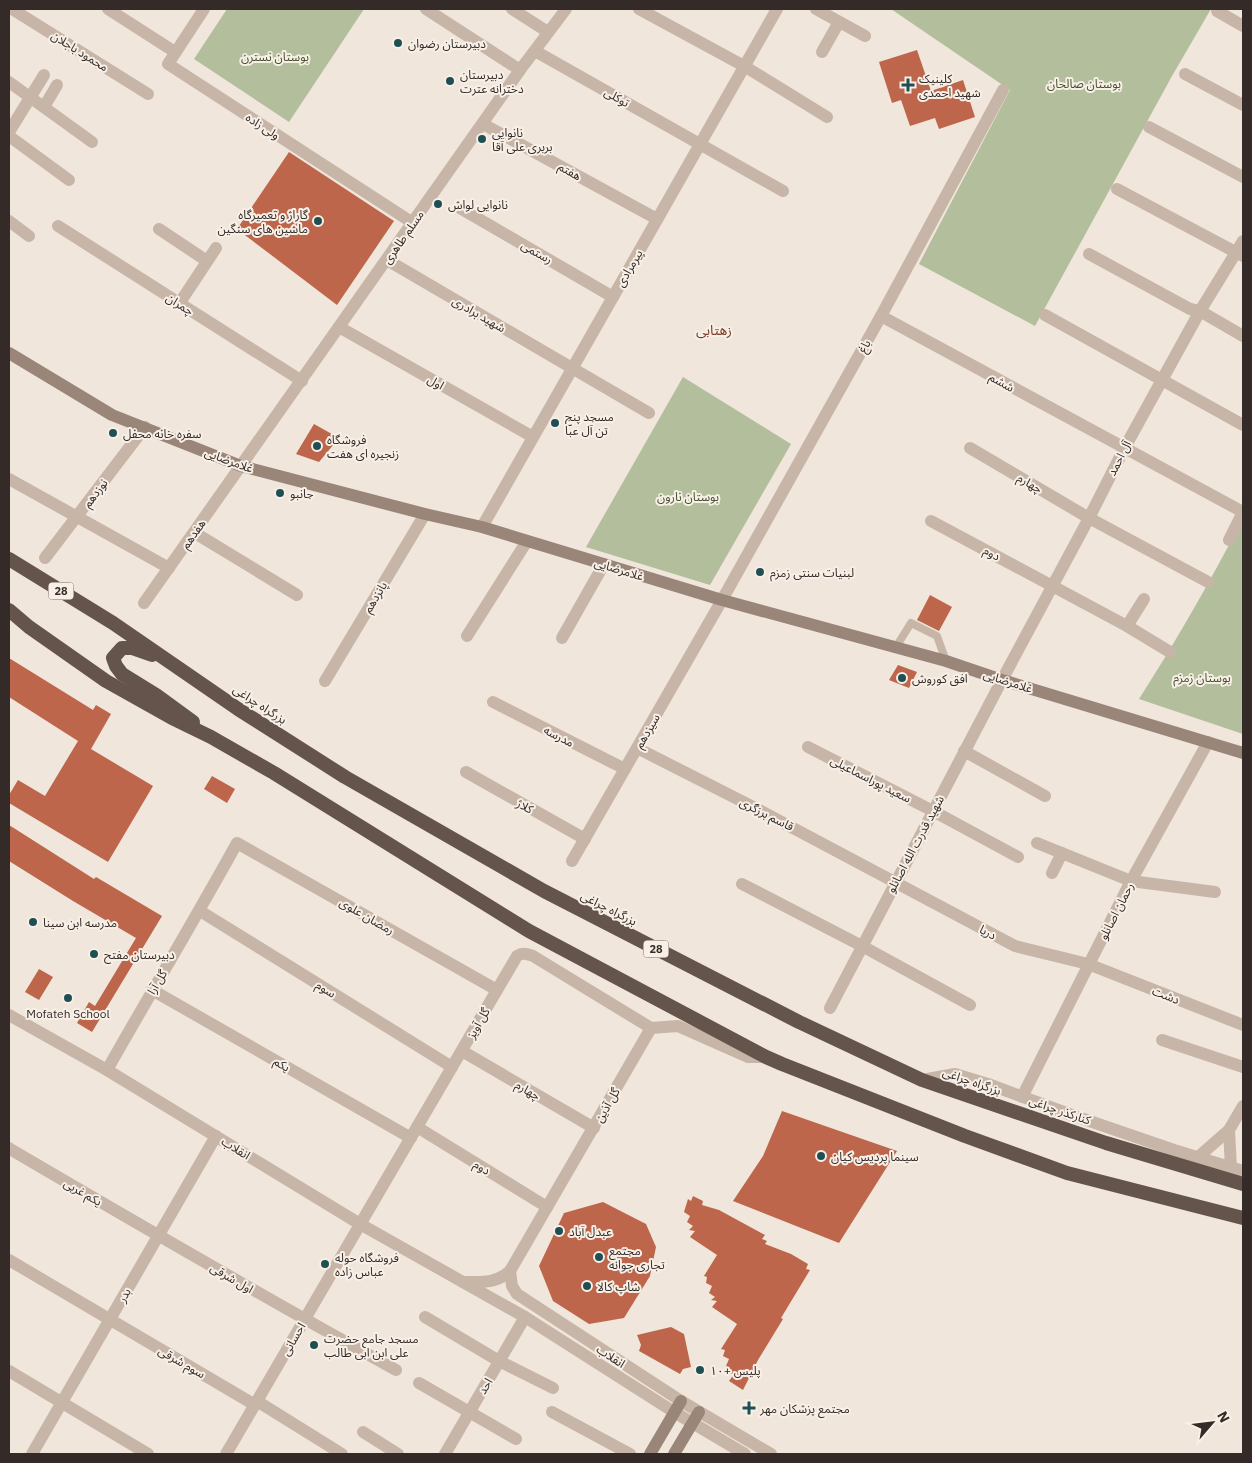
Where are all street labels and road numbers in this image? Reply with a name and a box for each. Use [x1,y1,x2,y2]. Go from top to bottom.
street label: محمود باجلان [49,28,111,74]
street label: توکلی [602,84,633,110]
street label: ولی زاده [243,109,283,143]
street label: هفتم [555,159,584,185]
street label: مسلم طاهری [379,207,429,268]
street label: رستمی [519,237,555,267]
street label: پیرمرادی [612,247,647,290]
street label: چمران [163,290,197,319]
street label: شهید برادری [450,293,508,335]
street label: باغ [854,337,875,356]
street label: ششم [986,369,1017,397]
street label: اول [425,371,447,393]
street label: آل احمد [1104,438,1134,478]
street label: غلامرضایی [203,444,255,476]
street label: چهارم [1014,470,1045,498]
street label: نوزدهم [79,476,112,512]
street label: هفدهم [177,516,210,553]
street label: دوم [980,542,1003,565]
street label: غلامرضایی [593,554,645,584]
street label: پانزدهم [360,579,392,616]
road number: 28 [48,582,74,600]
street label: غلامرضایی [982,666,1034,696]
street label: بزرگراه چراغی [230,681,290,728]
street label: سیزدهم [631,711,665,752]
street label: مدرسه [541,722,577,750]
street label: سعید پوراسماعیلی [828,752,914,807]
street label: شهید قدرت الله اصانلو [883,793,947,895]
street label: قاسم برزگری [737,794,796,836]
street label: کلاژ [513,795,537,817]
street label: رحمان اصانلو [1095,880,1137,942]
street label: بزرگراه چراغی [578,887,640,929]
street label: رمضان علوی [337,894,397,938]
street label: دریا [977,921,999,943]
road number: 28 [644,941,668,958]
street label: گل آرا [144,966,171,997]
street label: سوم [312,977,339,1003]
street label: دشت [1150,983,1182,1007]
street label: گل آویز [463,1004,493,1042]
street label: یکم [270,1053,293,1076]
street label: بزرگراه چراغی [940,1064,1003,1099]
street label: چهارم [512,1077,543,1105]
street label: گل آذین [591,1084,623,1125]
street label: کنارکذر چراغی [1027,1092,1094,1129]
street label: انقلاب [219,1133,253,1163]
street label: دوم [470,1156,493,1180]
street label: یکم غربی [60,1175,105,1211]
street label: اول شرقی [208,1260,256,1296]
street label: بدر [113,1285,134,1306]
street label: احسانی [278,1320,308,1358]
street label: انقلاب [594,1341,628,1371]
street label: سوم شرقی [155,1343,208,1383]
street label: احد [474,1375,496,1397]

